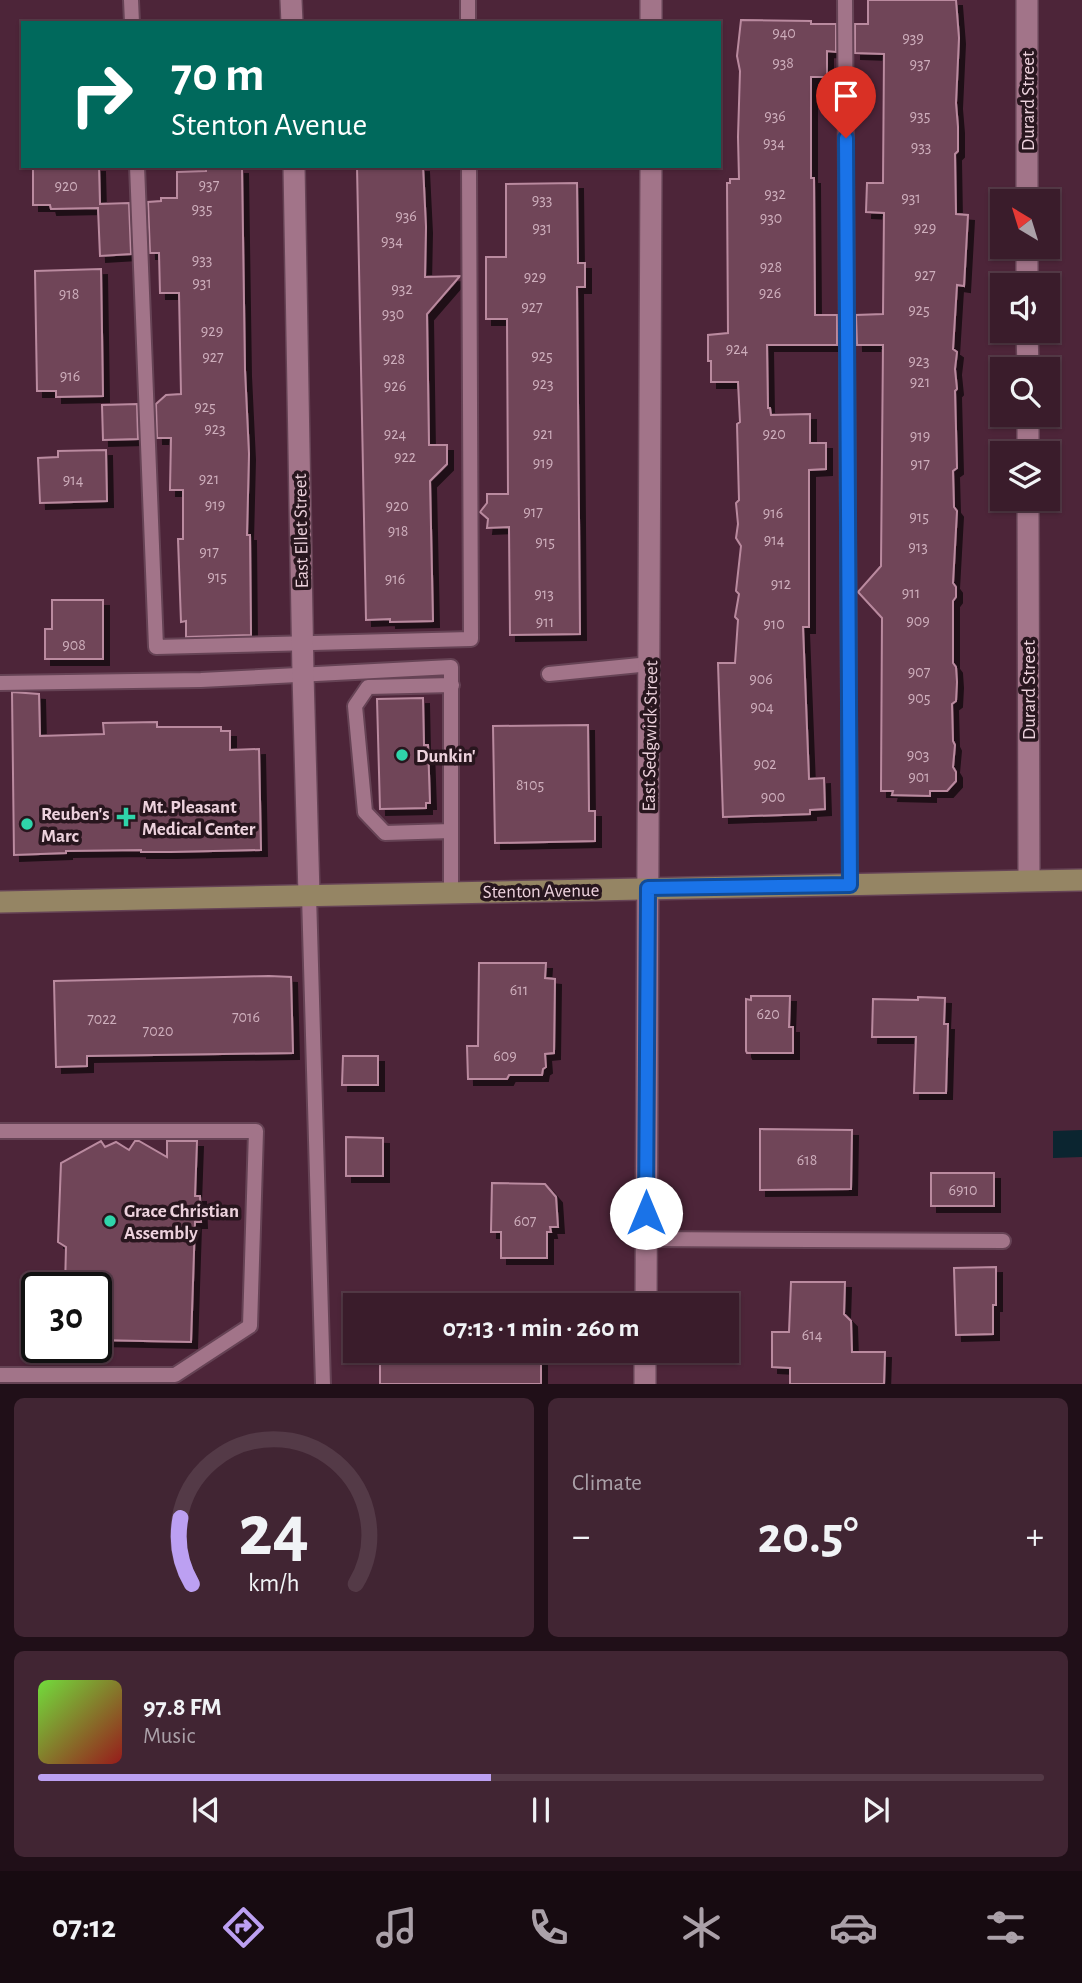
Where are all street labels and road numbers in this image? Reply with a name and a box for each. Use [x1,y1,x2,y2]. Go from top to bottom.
street label: Durard Street [1019,51,1038,151]
street label: East Ellet Street [291,473,312,589]
street label: Durard Street [1020,640,1039,740]
street label: East Sedgwick Street [640,660,661,812]
street label: Stenton Avenue [483,881,599,902]

